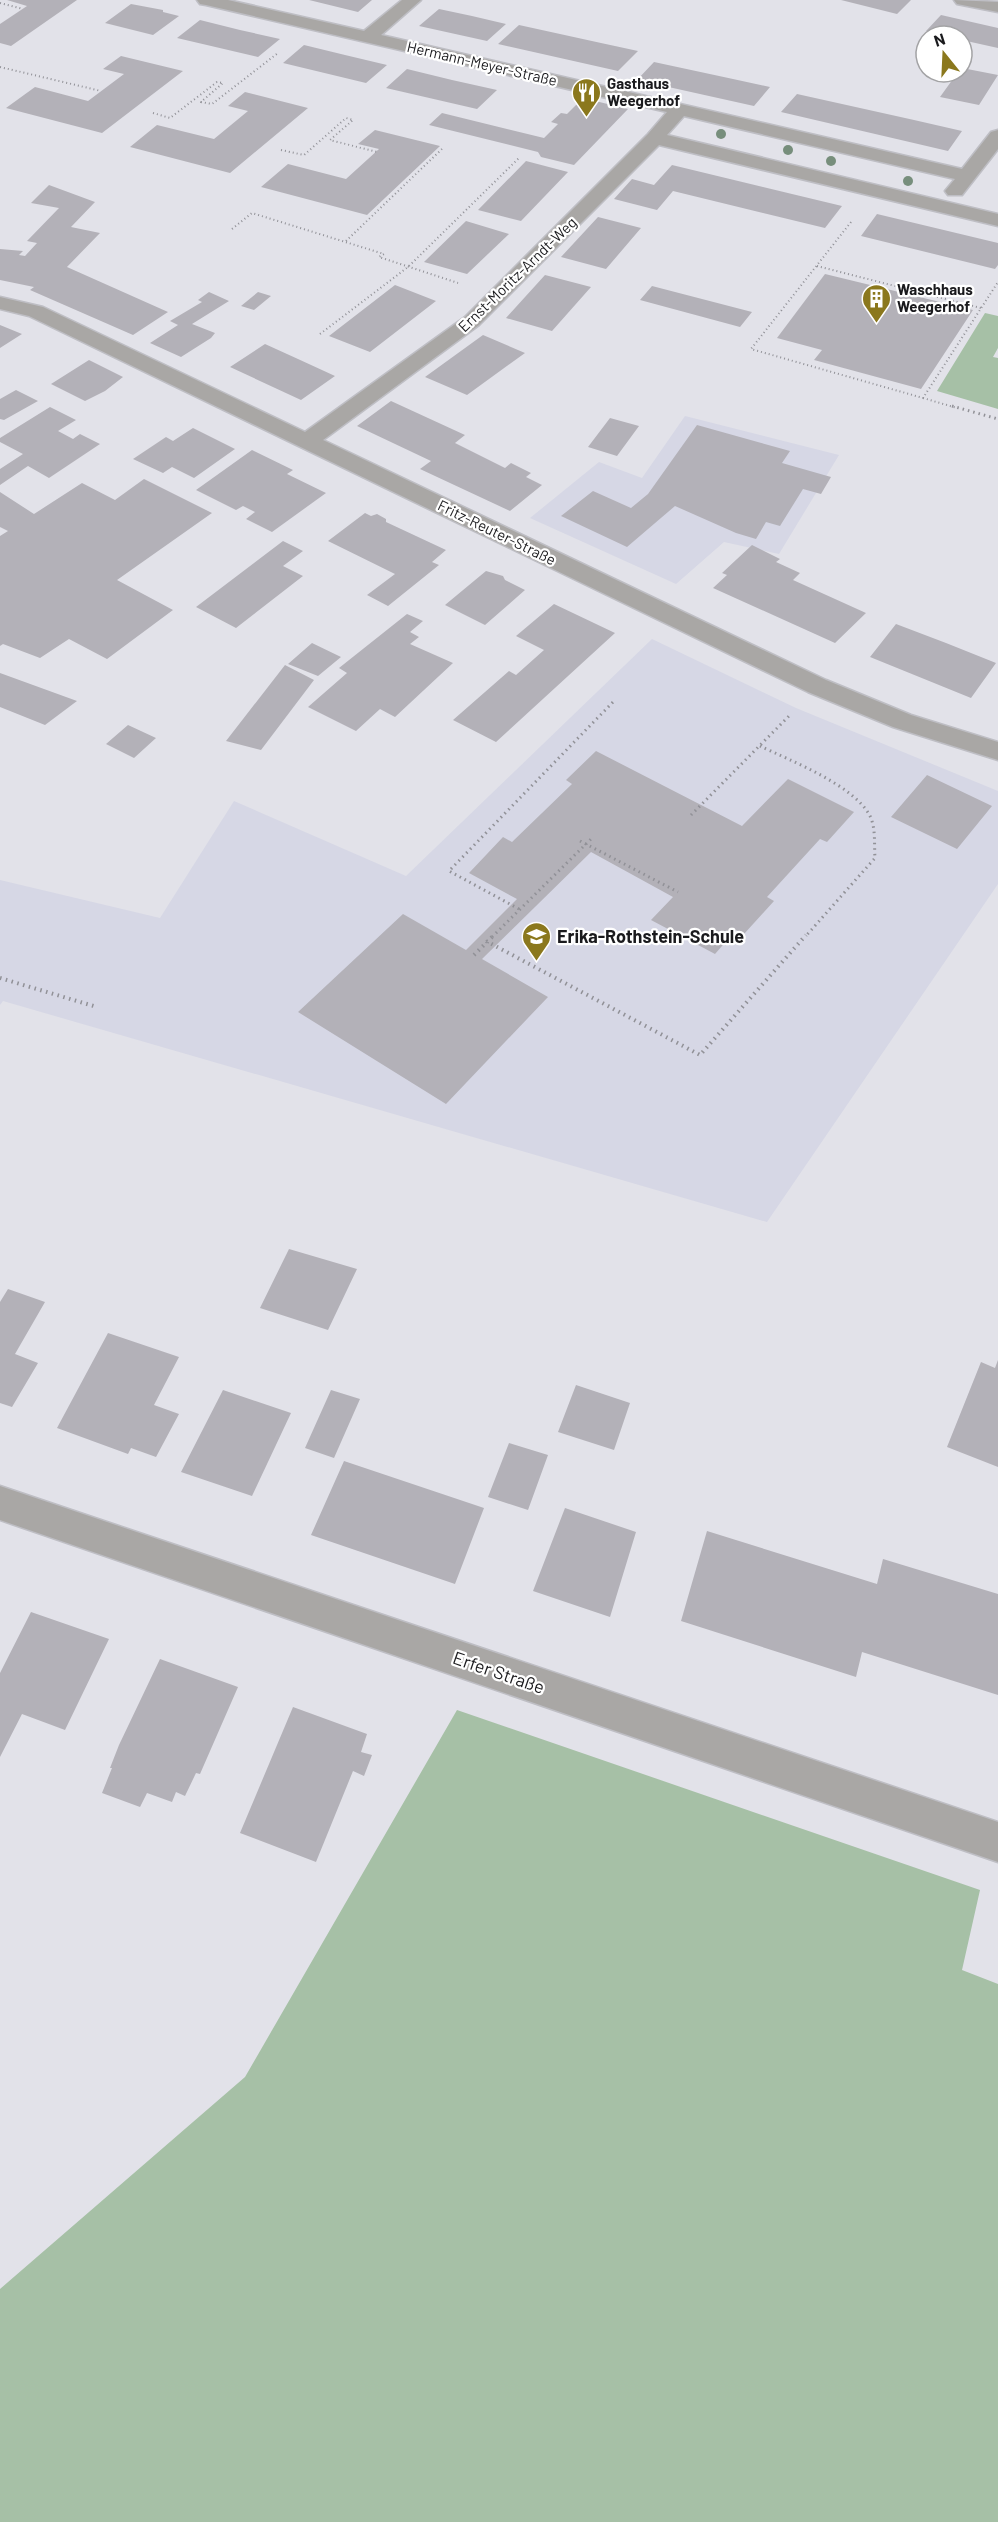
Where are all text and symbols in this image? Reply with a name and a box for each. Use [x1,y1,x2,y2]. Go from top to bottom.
north arrow [914,24,974,84]
text: N [931,29,947,50]
street label: Hermann-Meyer-Straße [405,37,559,89]
place label: Gasthaus Weegerhof [607,74,680,109]
restaurant icon: Gasthaus Weegerhof [570,76,602,118]
street label: Ernst-Moritz-Arndt-Weg [454,213,580,335]
place label: Waschhaus Weegerhof [897,280,973,315]
building icon: Waschhaus Weegerhof [860,282,892,324]
street label: Fritz-Reuter-Straße [435,496,559,568]
school or university icon: Erika-Rothstein-Schule [520,920,552,962]
place label: Erika-Rothstein-Schule [557,925,744,947]
street label: Erfer Straße [450,1646,548,1698]

